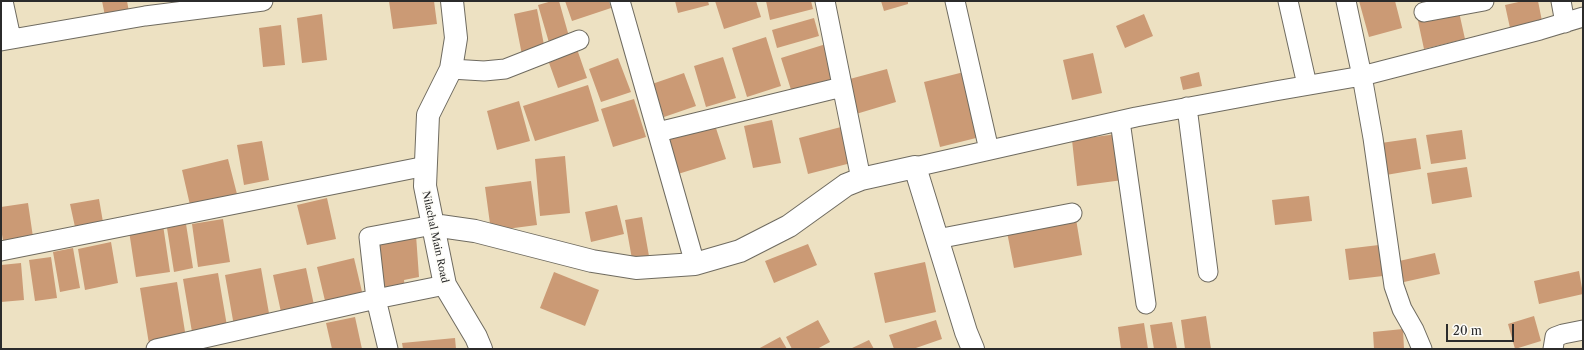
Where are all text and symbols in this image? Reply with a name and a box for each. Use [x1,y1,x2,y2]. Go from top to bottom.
street label: Nilachal Main Road [419,190,451,284]
scale bar [1448,316,1516,342]
text: 20 m [1453,323,1482,338]

